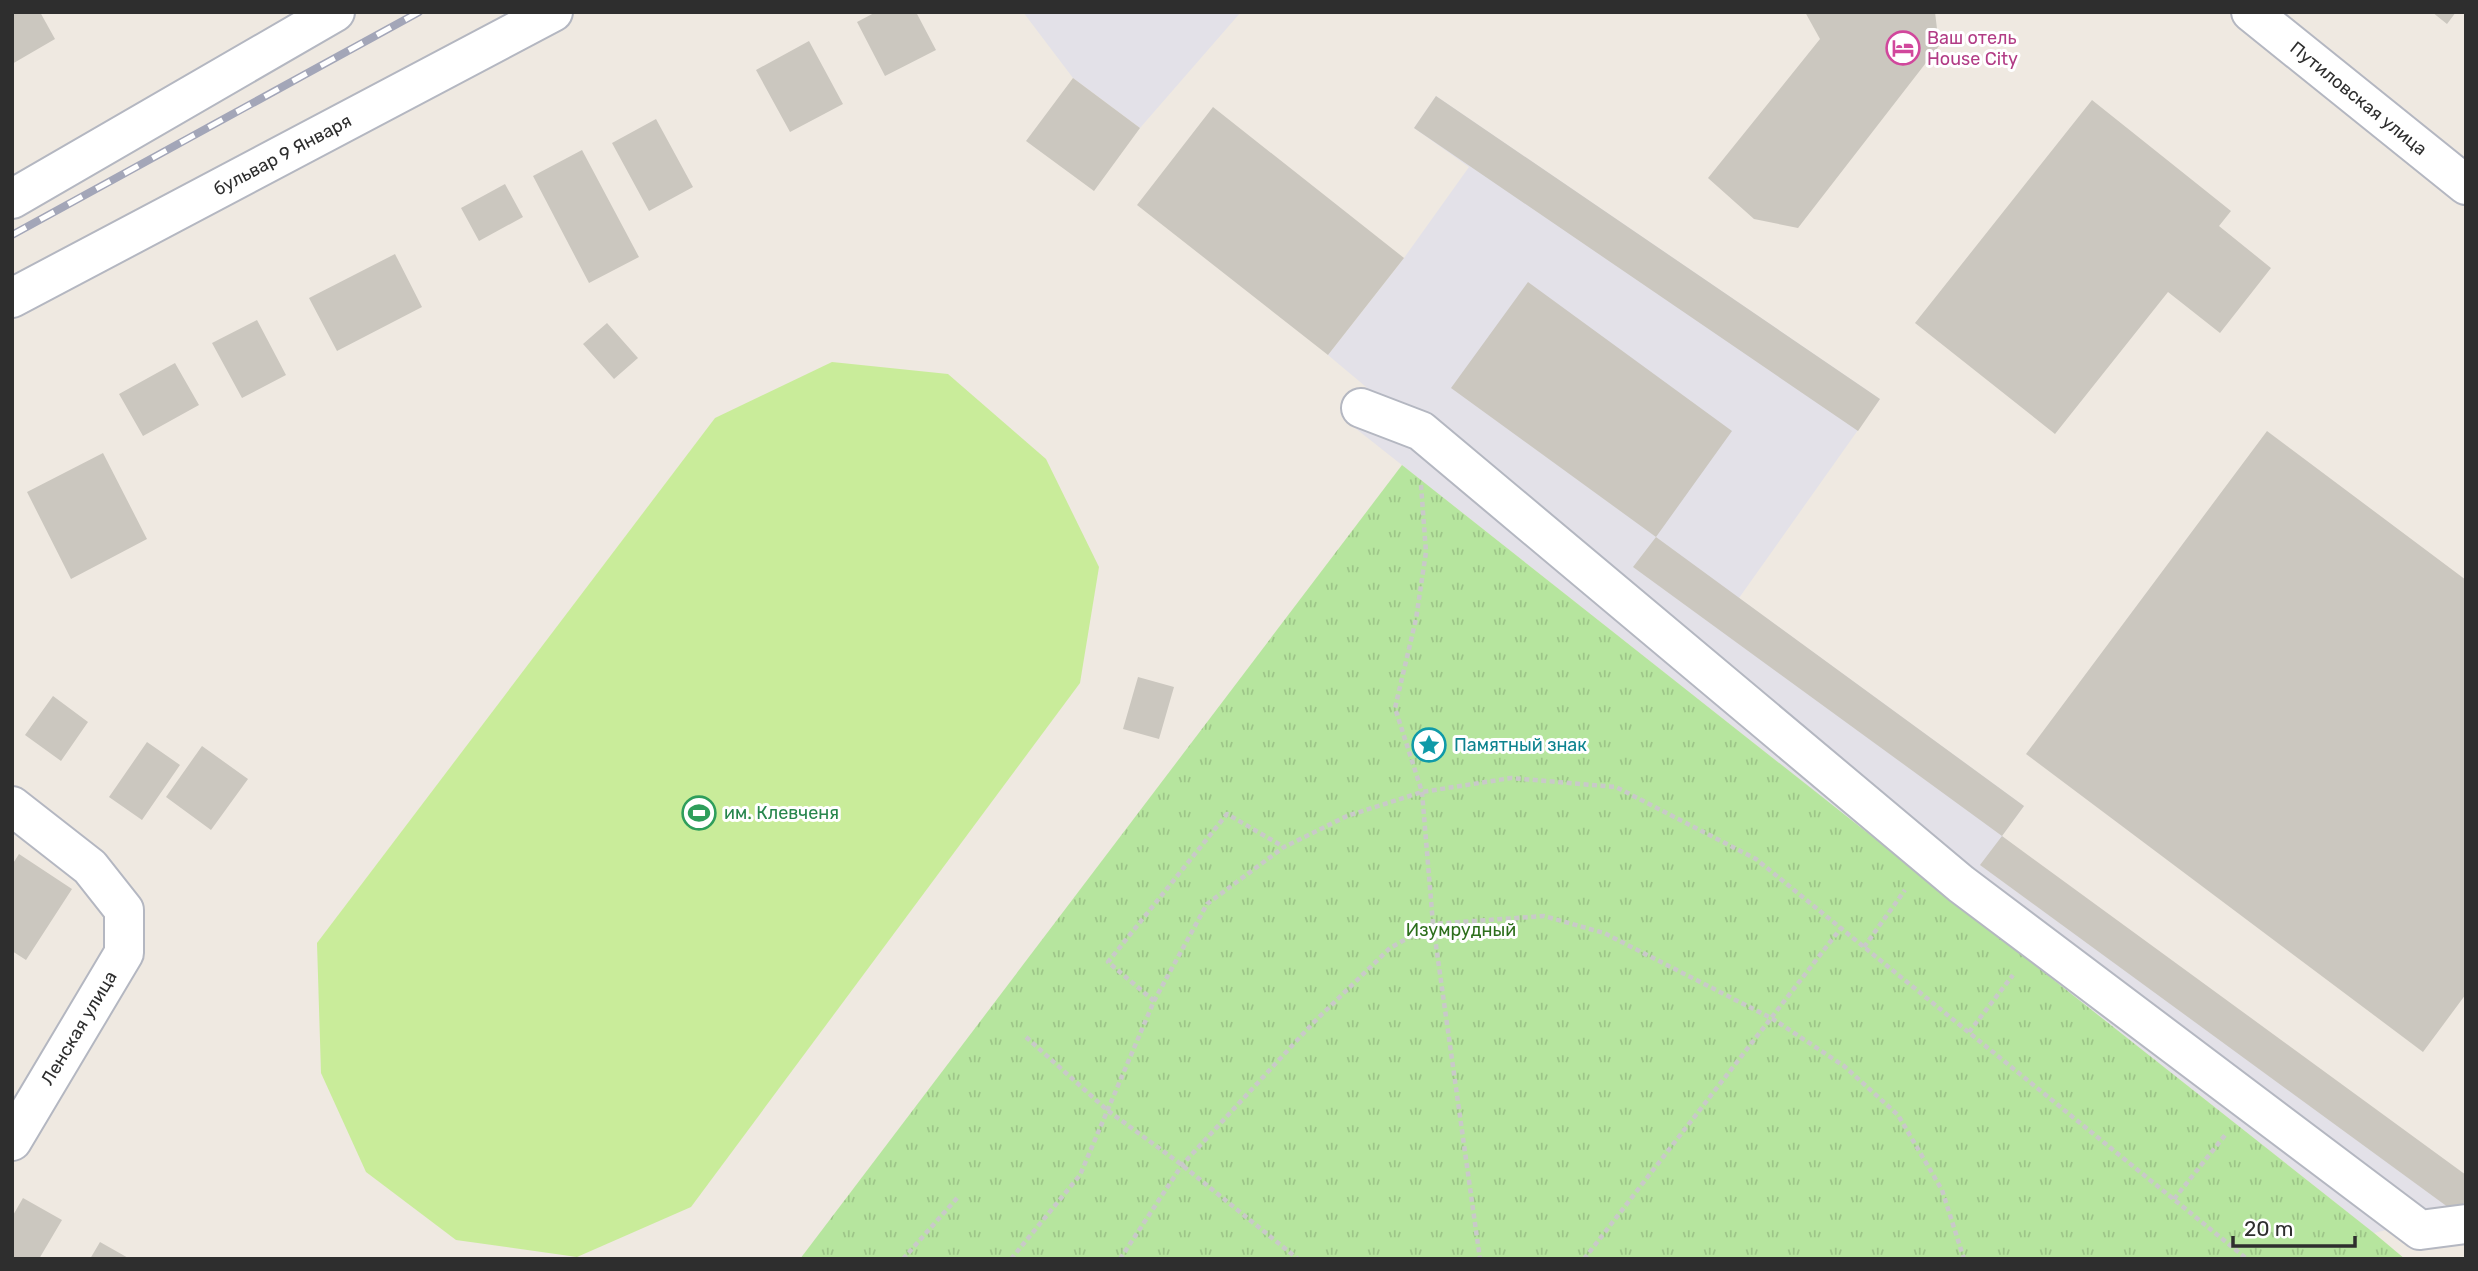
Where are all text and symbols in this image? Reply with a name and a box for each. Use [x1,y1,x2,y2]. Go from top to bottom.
place label: Ваш отель House City [1927,27,2018,70]
hotel icon: Ваш отель House City [1884,29,1922,67]
street label: Путиловская улица [2286,37,2431,160]
street label: бульвар 9 Января [210,110,355,200]
place icon: Памятный знак [1410,726,1448,764]
place label: Памятный знак [1454,734,1587,756]
sports icon: им. Клевченя [680,794,718,832]
place label: им. Клевченя [724,802,839,824]
park label: Изумрудный [1406,919,1516,941]
street label: Ленская улица [36,967,122,1089]
scale bar [2233,1204,2356,1248]
text: 20 m [2244,1216,2293,1241]

